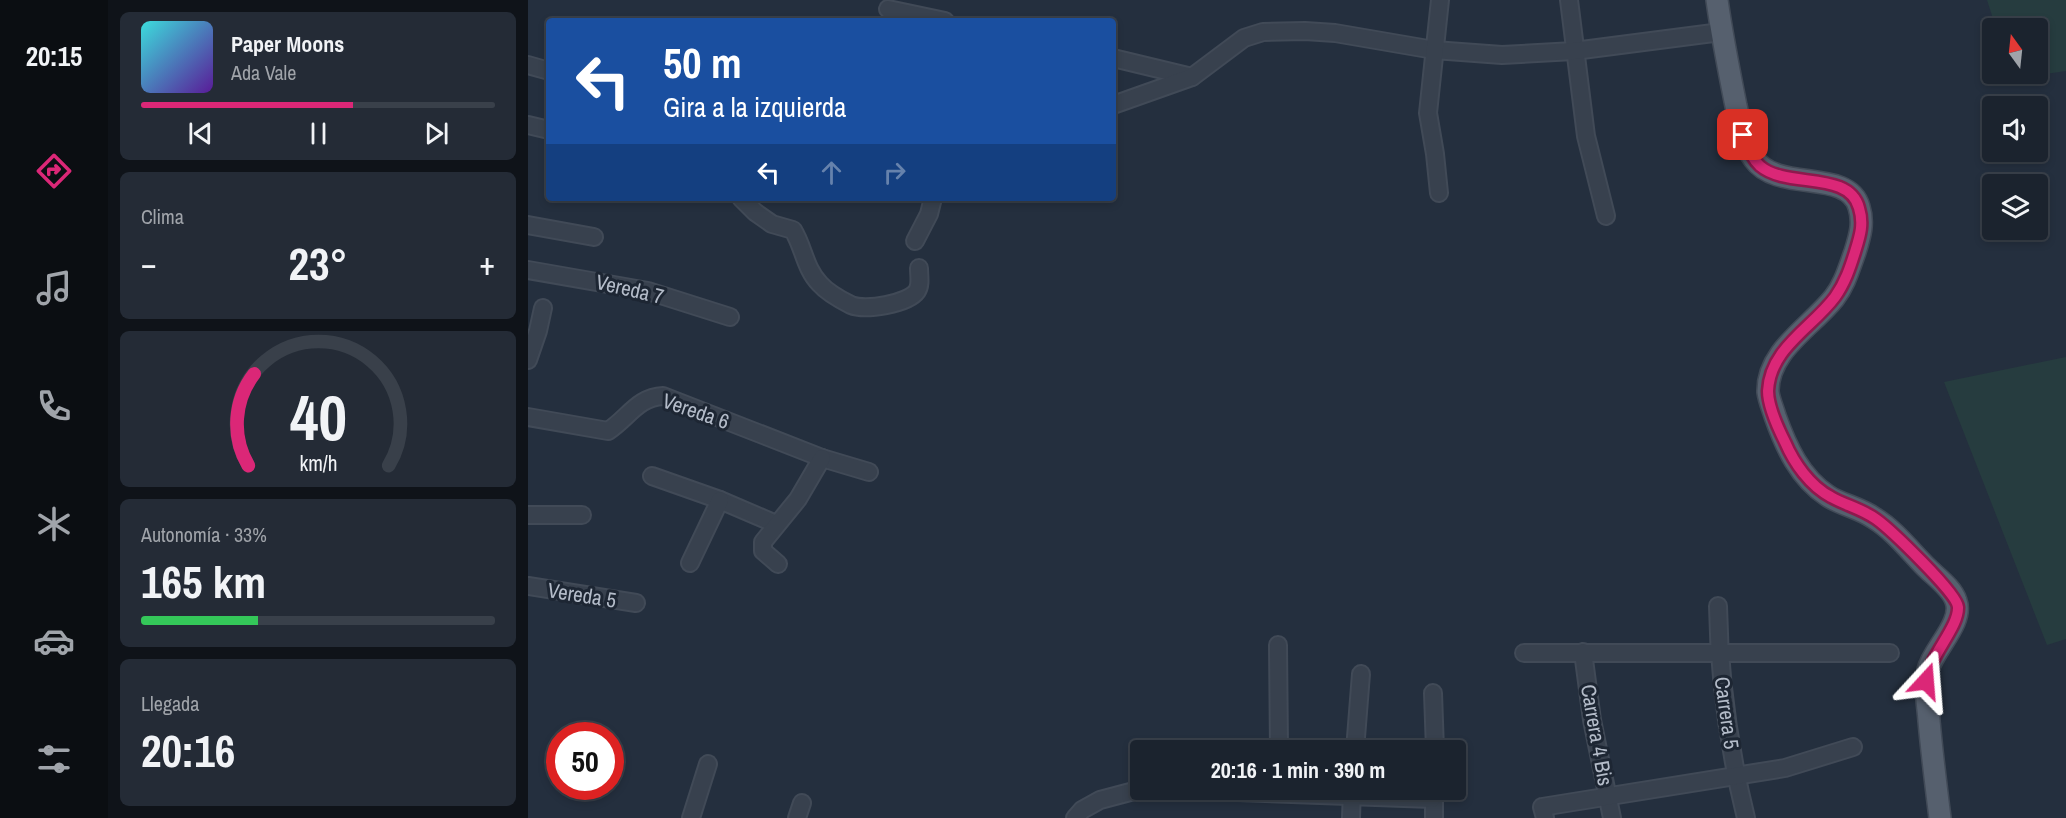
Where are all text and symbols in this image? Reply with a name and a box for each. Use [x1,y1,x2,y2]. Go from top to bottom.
north arrow [1982,18,2048,84]
map controls [1982,18,2048,240]
text: Paper Moons [231,29,344,59]
text: 50 m [663,35,742,91]
text: 20:15 [26,38,82,74]
icon: left [564,42,642,120]
text: Ada Vale [231,59,296,86]
text: Gira a la izquierda [663,89,846,125]
button: sound [1982,96,2048,162]
pin [1717,109,1768,160]
icon: previous [184,117,217,150]
icon: pause [302,117,335,150]
icon: next [420,117,453,150]
icon: arrive [1726,118,1759,151]
icon: directions [33,150,75,192]
icon: left [752,156,785,189]
icon: ahead [815,156,848,189]
icon: right [878,156,911,189]
button: layers [1982,174,2048,240]
text: Clima [141,203,184,230]
text: 23° [288,233,348,294]
text: − [141,241,157,285]
text: + [479,241,495,285]
icon: music [33,267,75,309]
street label: Vereda 7 [593,267,667,311]
text: 40 [290,375,346,459]
icon: phone [33,385,75,427]
street label: Vereda 6 [659,386,733,436]
text: km/h [299,449,337,478]
icon: climate [33,503,75,545]
text: Autonomía · 33% [141,521,267,548]
text: 165 km [141,551,266,612]
street label: Vereda 5 [546,575,618,615]
icon: car [33,620,75,662]
position arrow [1894,649,1958,713]
street label: Carrera 5 [1708,675,1746,751]
street label: Carrera 4 Bis [1574,682,1620,788]
text: Llegada [141,690,199,717]
text: 20:16 [141,720,235,781]
speed limit sign: 50 [546,722,624,800]
icon: filters [33,738,75,780]
text: 20:16 · 1 min · 390 m [1211,755,1385,785]

